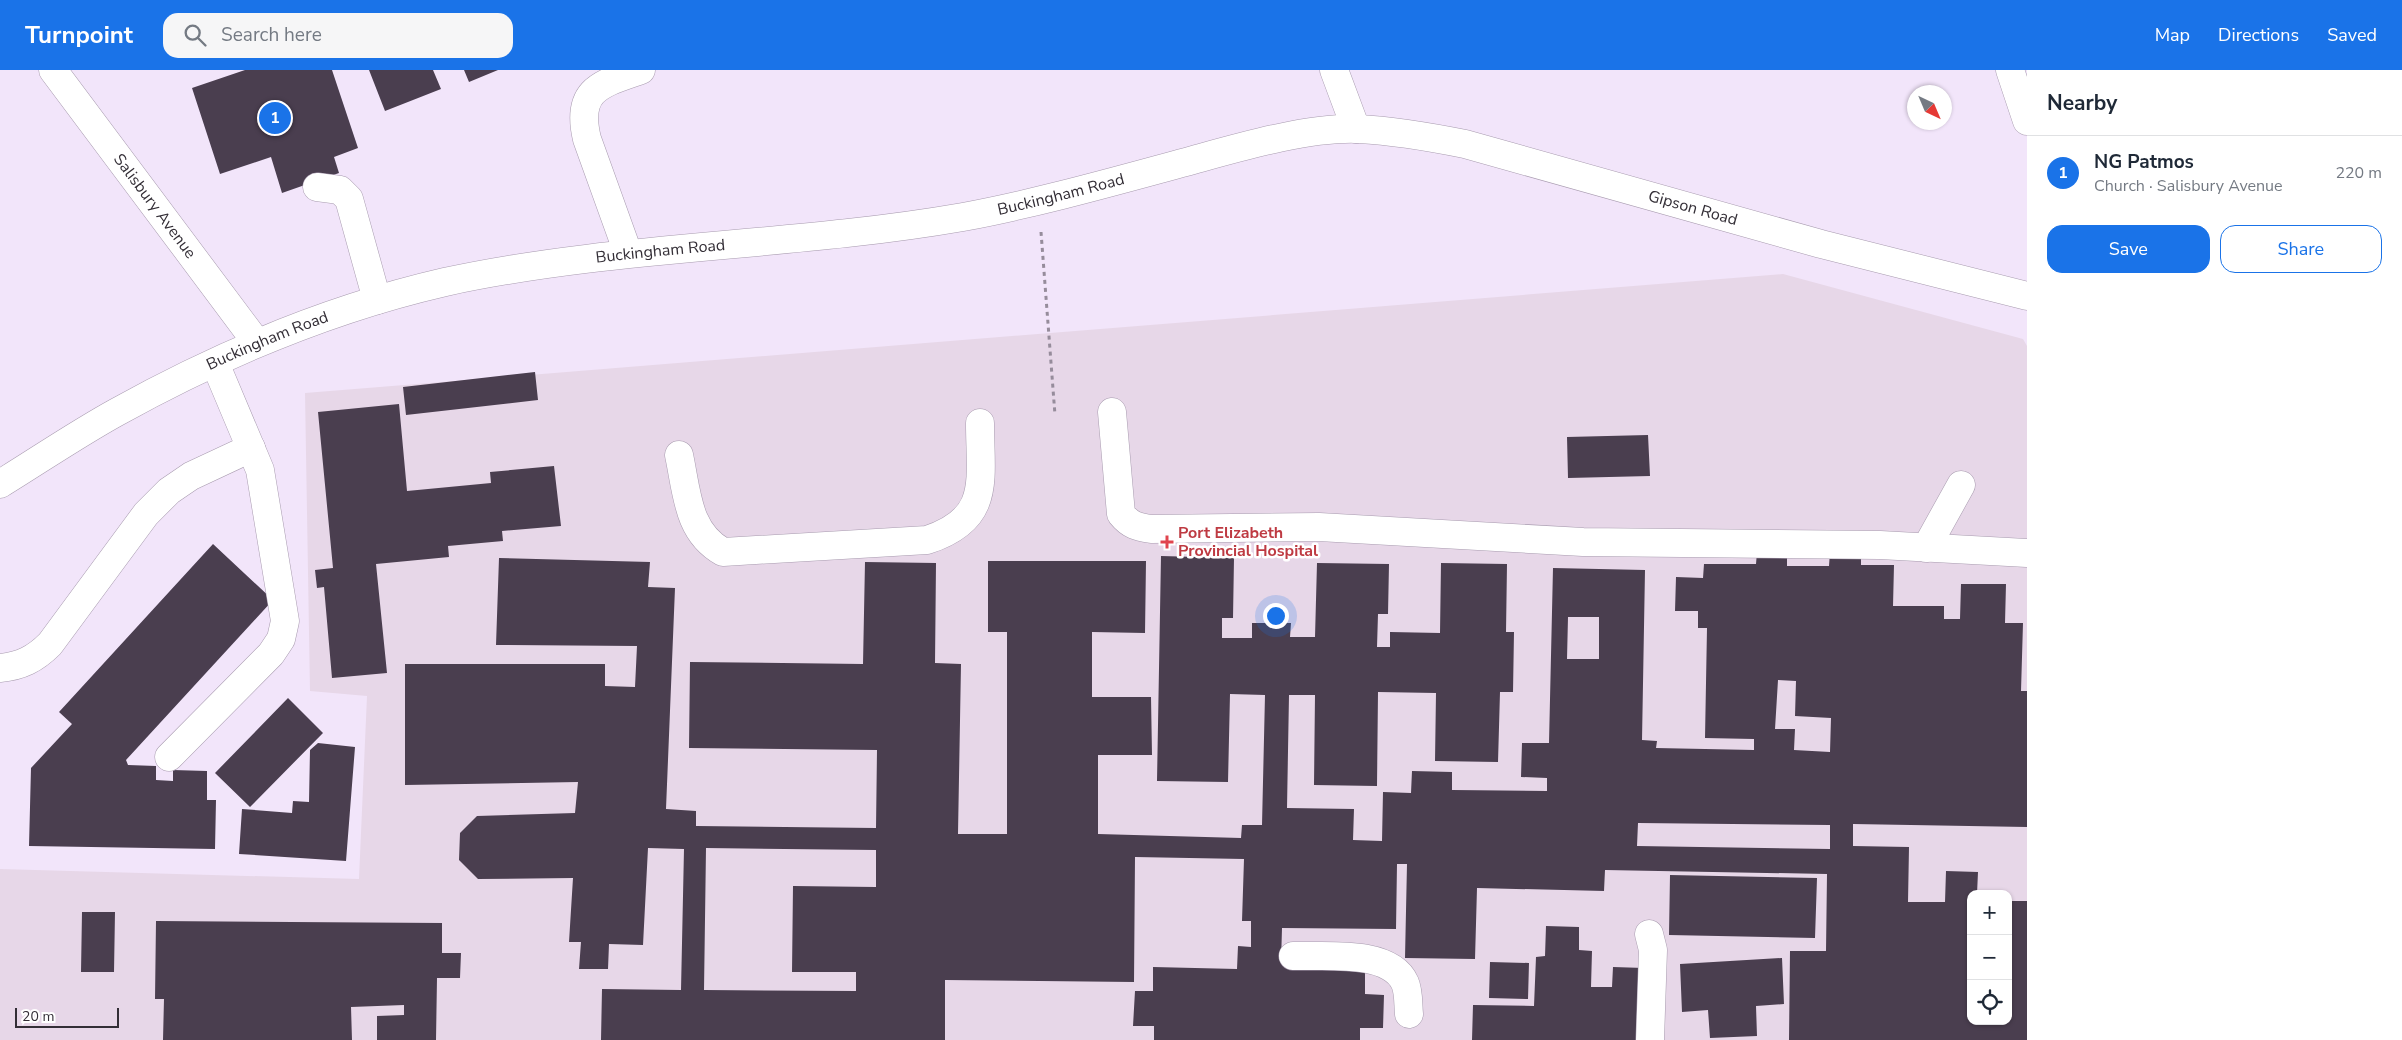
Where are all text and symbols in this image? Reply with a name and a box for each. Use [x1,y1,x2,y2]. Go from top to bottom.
search box [163,13,513,58]
text: Turnpoint [25,19,133,51]
icon: search [181,21,209,49]
text: Search here [221,22,322,48]
text: Map [2155,23,2190,47]
text: Directions [2218,23,2299,47]
text: Saved [2327,23,2377,47]
north arrow [1907,85,1952,130]
text: Nearby [2047,89,2117,117]
pin: 1 [259,99,291,137]
street label: Salisbury Avenue [108,149,201,263]
text: NG Patmos [2094,149,2194,175]
text: 1 [2058,162,2068,184]
text: 220 m [2335,162,2382,184]
street label: Buckingham Road [995,168,1127,221]
text: Church · Salisbury Avenue [2094,175,2283,197]
street label: Gipson Road [1646,185,1740,231]
button: Save [2047,225,2210,273]
button: Share [2220,225,2382,273]
street label: Buckingham Road [594,234,726,269]
street label: Buckingham Road [203,306,331,376]
place label: Port Elizabeth Provincial Hospital [1178,522,1318,562]
marker: Port Elizabeth Provincial Hospital [1160,535,1174,549]
your location [1263,603,1289,629]
map controls [1967,890,2012,1025]
button: + [1967,890,2012,935]
button: − [1967,935,2012,980]
button: locate [1967,980,2012,1025]
scale bar [15,1005,119,1028]
text: 20 m [22,1007,54,1026]

